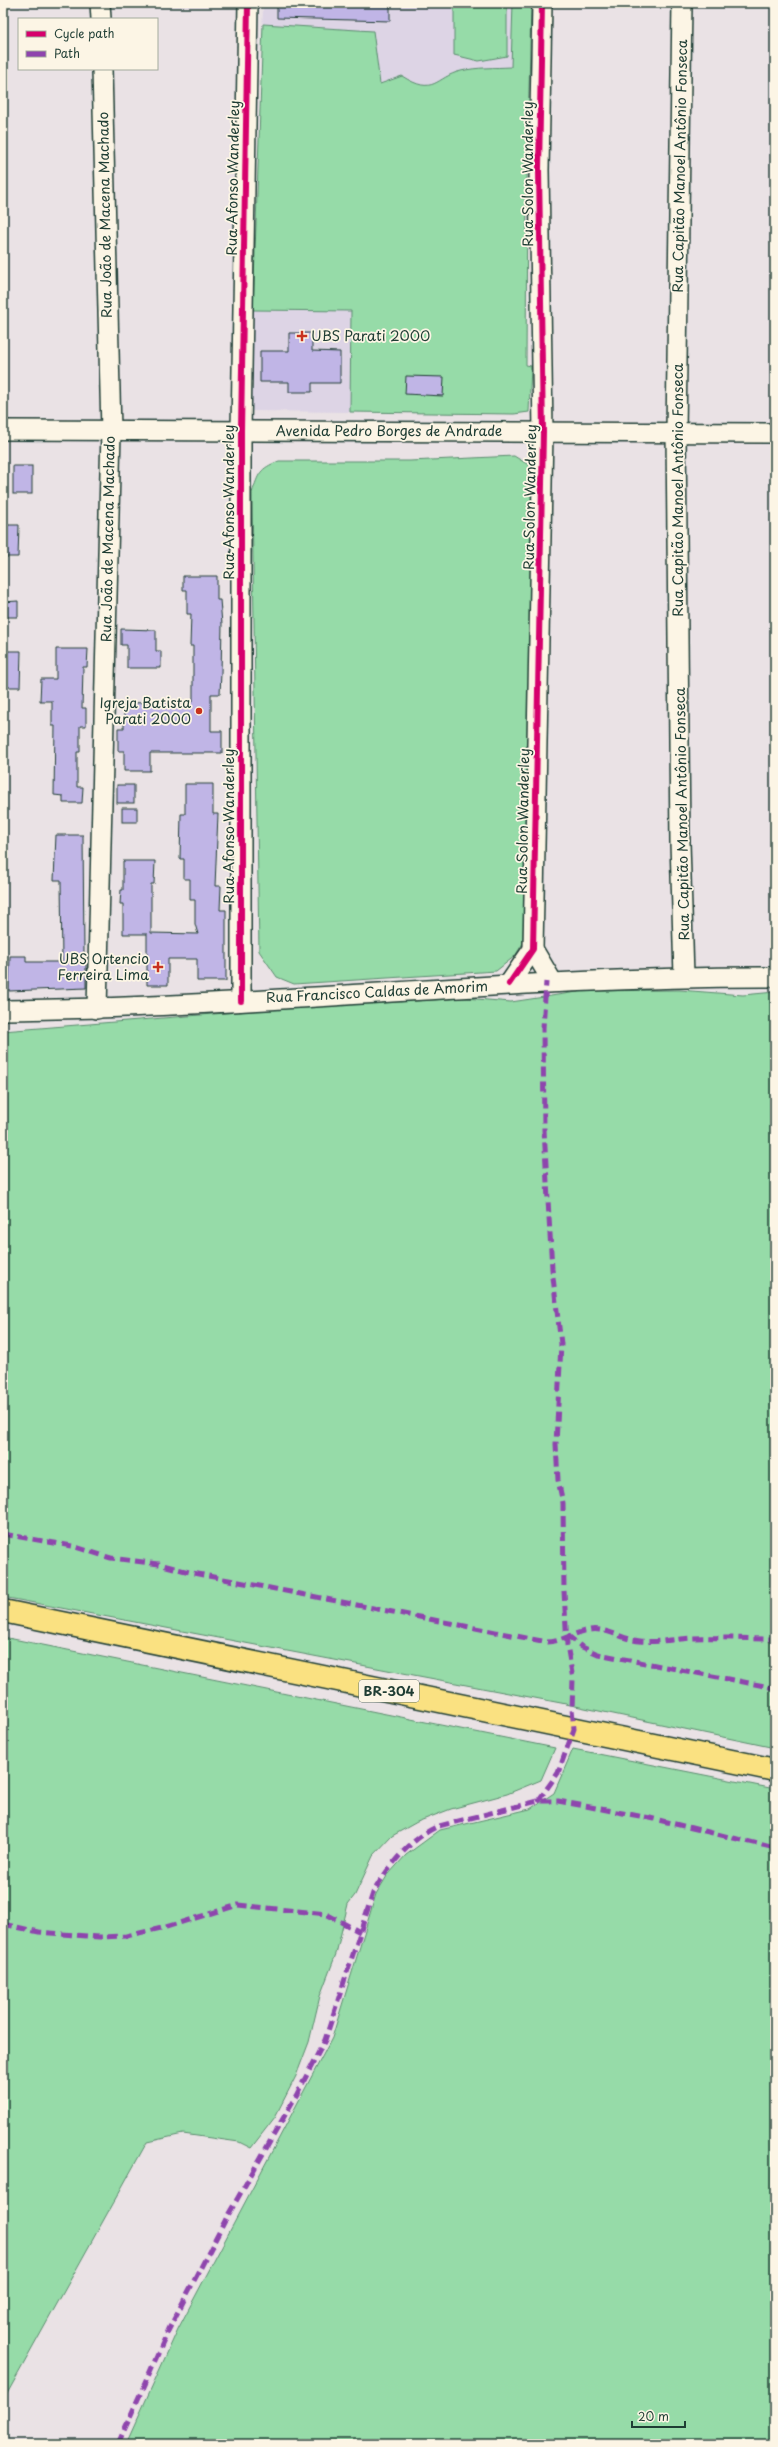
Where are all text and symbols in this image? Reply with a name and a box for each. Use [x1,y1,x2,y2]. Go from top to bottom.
legend [18,18,158,70]
text: Cycle path [54,24,115,42]
street label: Rua Capitão Manoel Antônio Fonseca [667,39,692,293]
text: Path [54,44,80,62]
street label: Rua Afonso Wanderley [221,100,244,256]
street label: Rua Solon Wanderley [517,101,538,247]
street label: Rua João de Macena Machado [92,112,117,318]
place label: UBS Parati 2000 [311,325,430,346]
marker: UBS Parati 2000 [296,330,308,342]
street label: Rua Capitão Manoel Antônio Fonseca [667,363,688,617]
street label: Avenida Pedro Borges de Andrade [276,420,502,441]
street label: Rua Afonso Wanderley [218,424,239,580]
street label: Rua Solon Wanderley [518,424,541,570]
street label: Rua João de Macena Machado [95,436,120,642]
street label: Rua Capitão Manoel Antônio Fonseca [669,687,694,941]
place label: Igreja Batista Parati 2000 [99,692,191,729]
marker: Igreja Batista Parati 2000 [194,706,204,716]
street label: Rua Afonso Wanderley [218,748,239,904]
street label: Rua Solon Wanderley [511,748,534,894]
place label: UBS Ortencio Ferreira Lima [58,948,149,985]
marker: UBS Ortencio Ferreira Lima [152,961,164,973]
street label: Rua Francisco Caldas de Amorim [266,975,488,1008]
road number: BR-304 [359,1680,419,1702]
scale bar [632,2403,685,2429]
text: 20 m [638,2407,669,2425]

